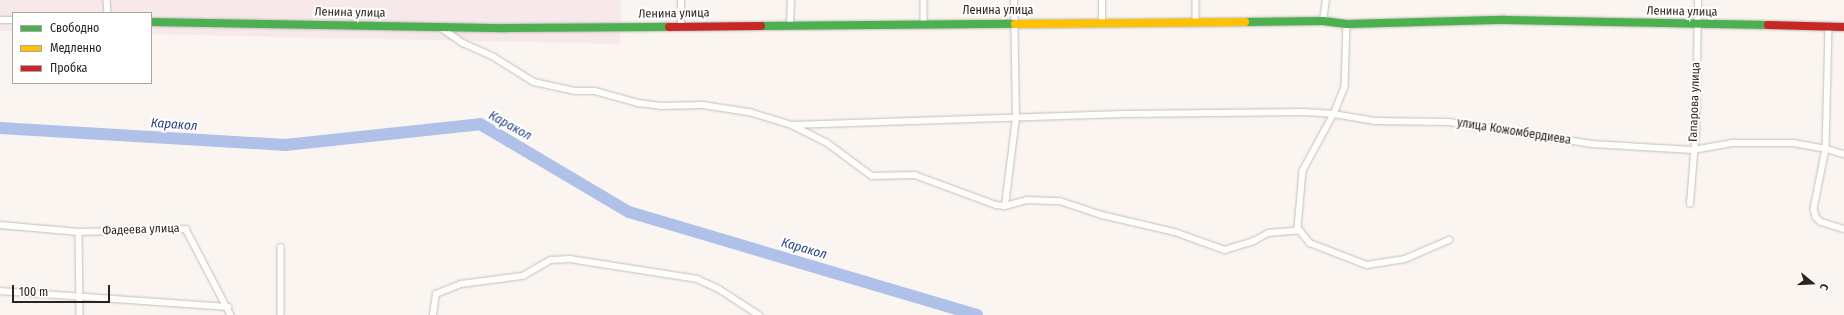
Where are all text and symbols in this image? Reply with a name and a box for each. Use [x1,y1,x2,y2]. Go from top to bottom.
street label: Ленина улица [963,4,1033,18]
street label: Ленина улица [1646,4,1718,20]
street label: Ленина улица [314,5,386,21]
street label: Ленина улица [638,6,710,22]
legend [12,12,152,84]
text: Свободно [50,21,99,35]
text: Медленно [50,41,102,55]
text: Пробка [50,61,88,75]
street label: Гапарова улица [1686,62,1704,142]
water label: Каракол [486,108,534,144]
water label: Каракол [150,116,198,134]
street label: улица Кожомбердиева [1456,116,1572,148]
street label: Фадеева улица [102,221,180,239]
water label: Каракол [779,235,829,263]
north arrow [1792,263,1832,303]
scale bar [14,277,112,303]
text: С [1817,282,1831,292]
text: 100 m [19,285,48,299]

